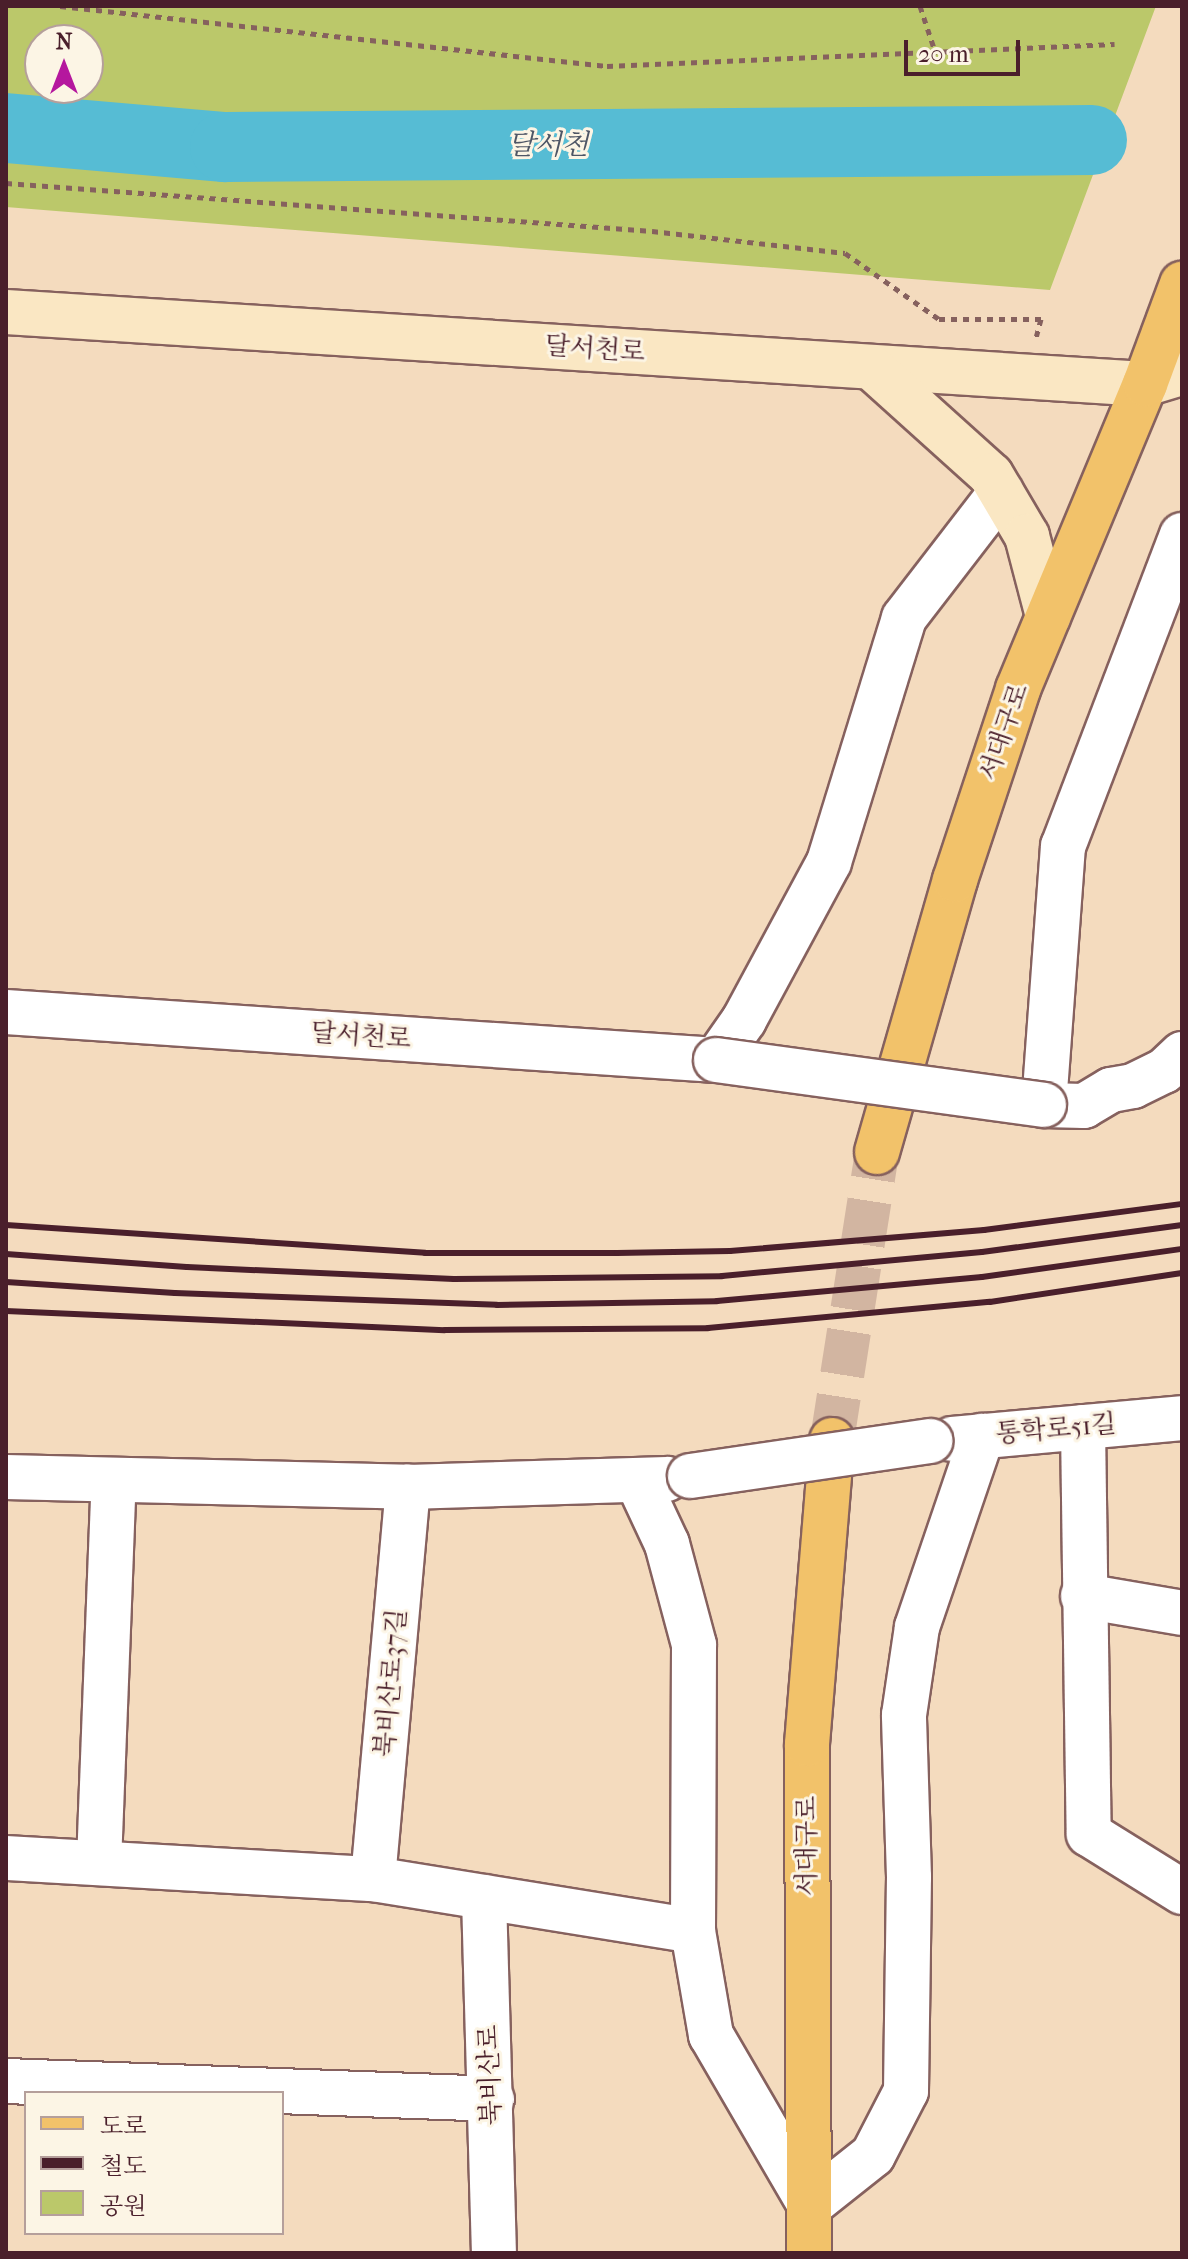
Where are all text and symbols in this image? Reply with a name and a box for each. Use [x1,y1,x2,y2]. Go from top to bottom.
north arrow [24,24,104,104]
scale bar [908,24,1024,74]
text: N [56,29,72,55]
text: 20 m [918,40,969,68]
water label: 달서천 [507,128,589,162]
street label: 달서천로 [544,330,646,368]
street label: 서대구로 [973,679,1035,785]
street label: 달서천로 [310,1017,412,1055]
street label: 통학로51길 [994,1408,1118,1450]
street label: 북비산로37길 [369,1608,413,1758]
street label: 서대구로 [791,1796,823,1896]
street label: 북비산로 [473,2024,507,2126]
legend [24,2091,284,2235]
text: 도로 [100,2112,146,2140]
text: 철도 [100,2152,146,2180]
text: 공원 [100,2192,146,2220]

